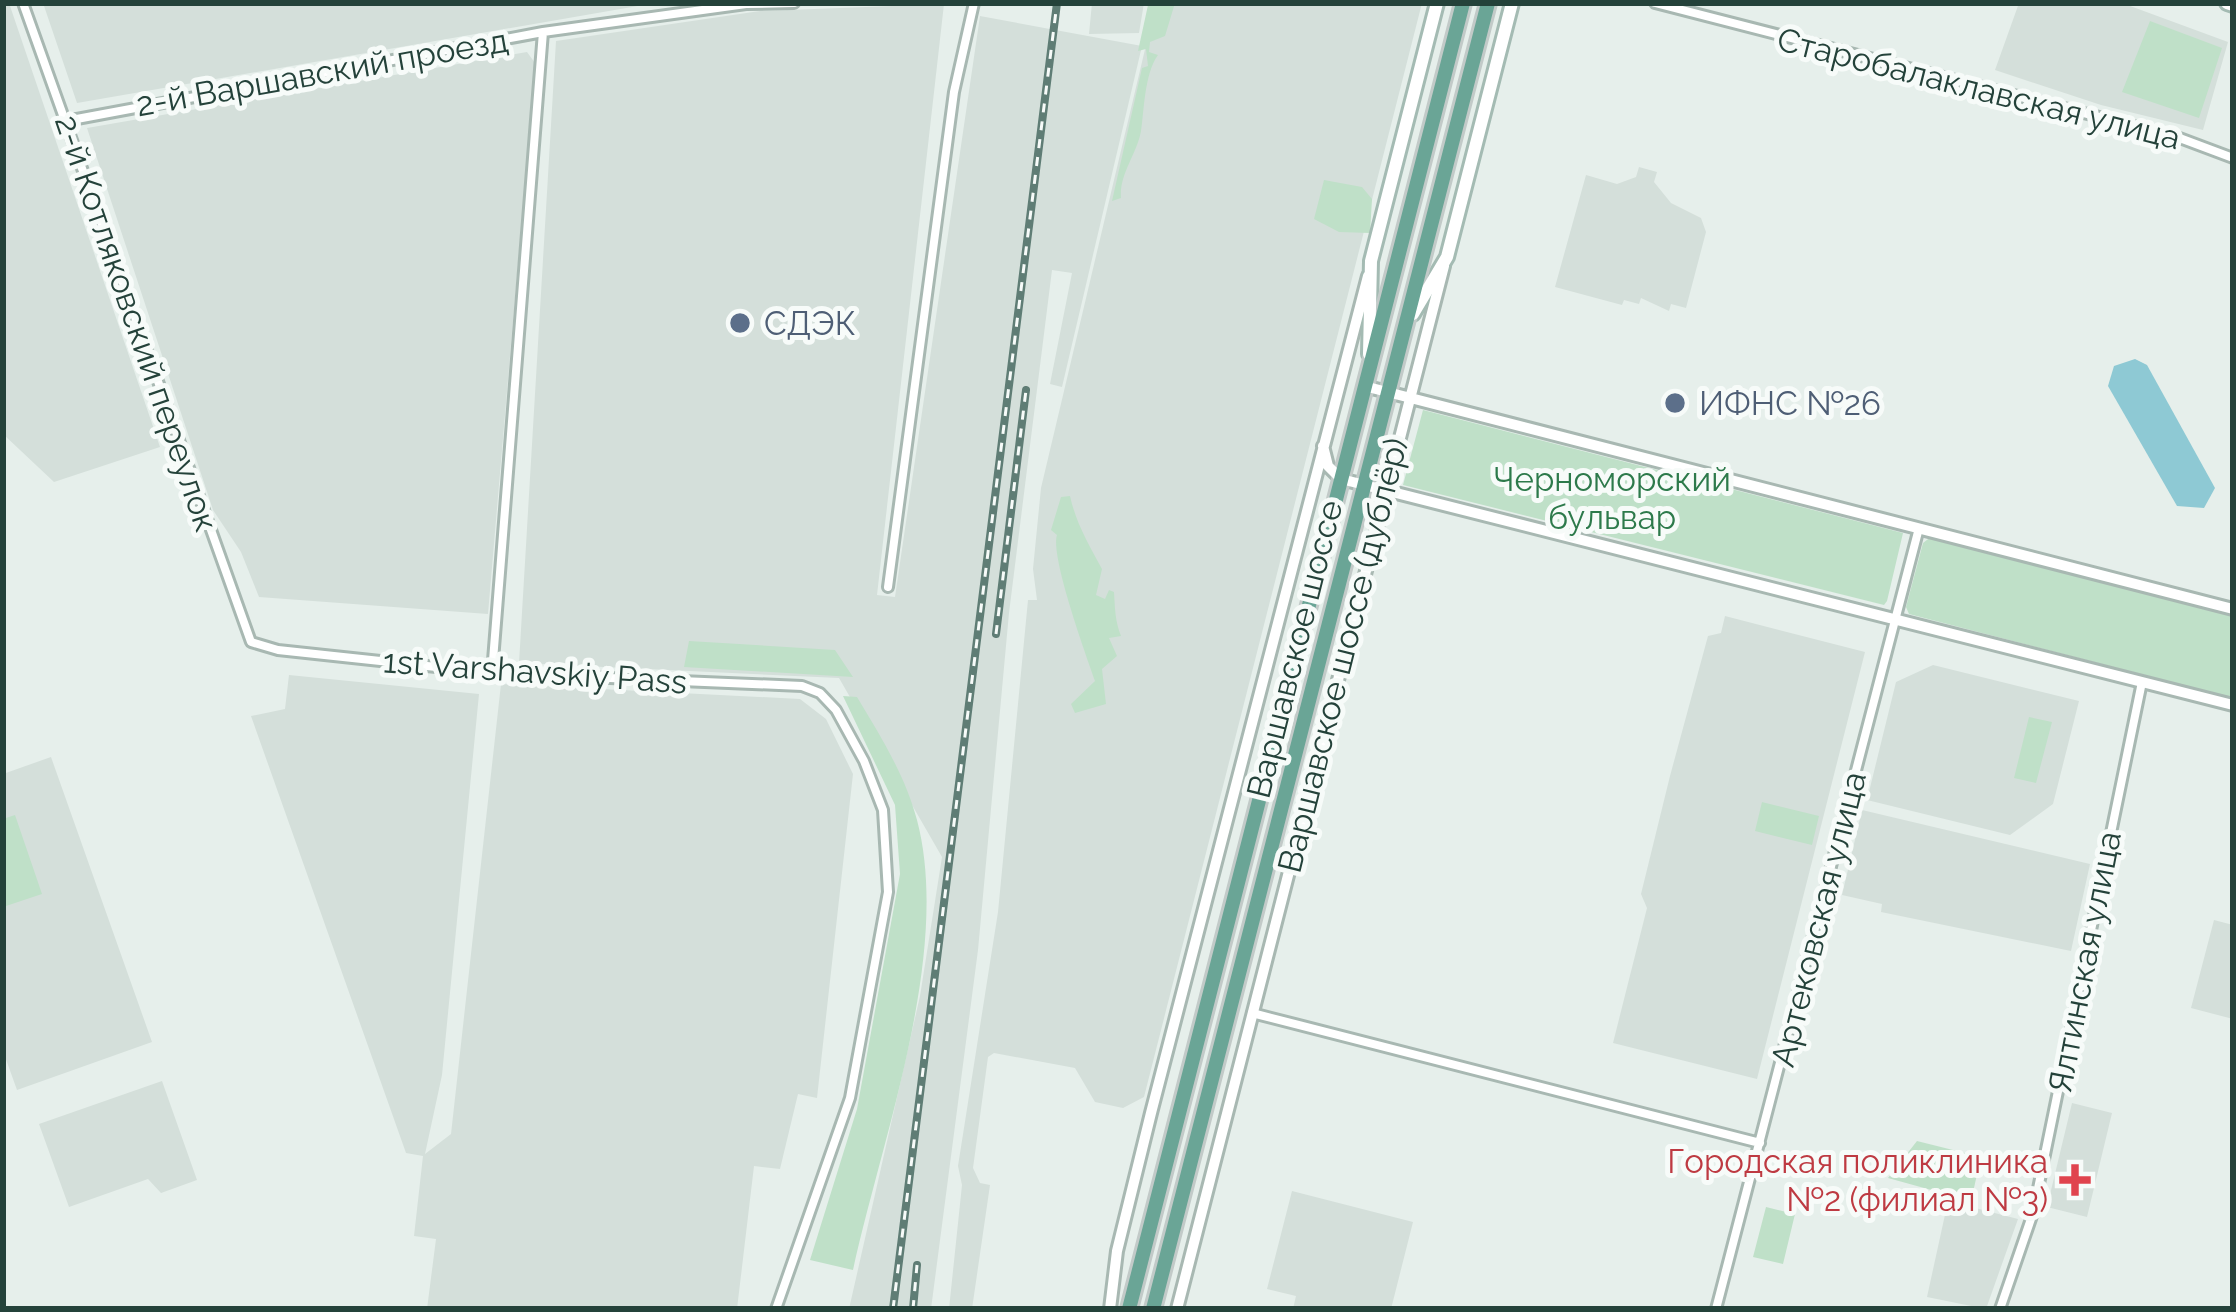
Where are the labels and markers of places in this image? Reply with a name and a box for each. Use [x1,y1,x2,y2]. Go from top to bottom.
place label: СДЭК [764,304,856,343]
marker: СДЭК [727,310,753,336]
place label: ИФНС №26 [1699,384,1881,423]
marker: ИФНС №26 [1662,390,1688,416]
place label: Городская поликлиника №2 (филиал №3) [1667,1142,2048,1219]
marker: Городская поликлиника №2 (филиал №3) [2059,1164,2091,1196]

